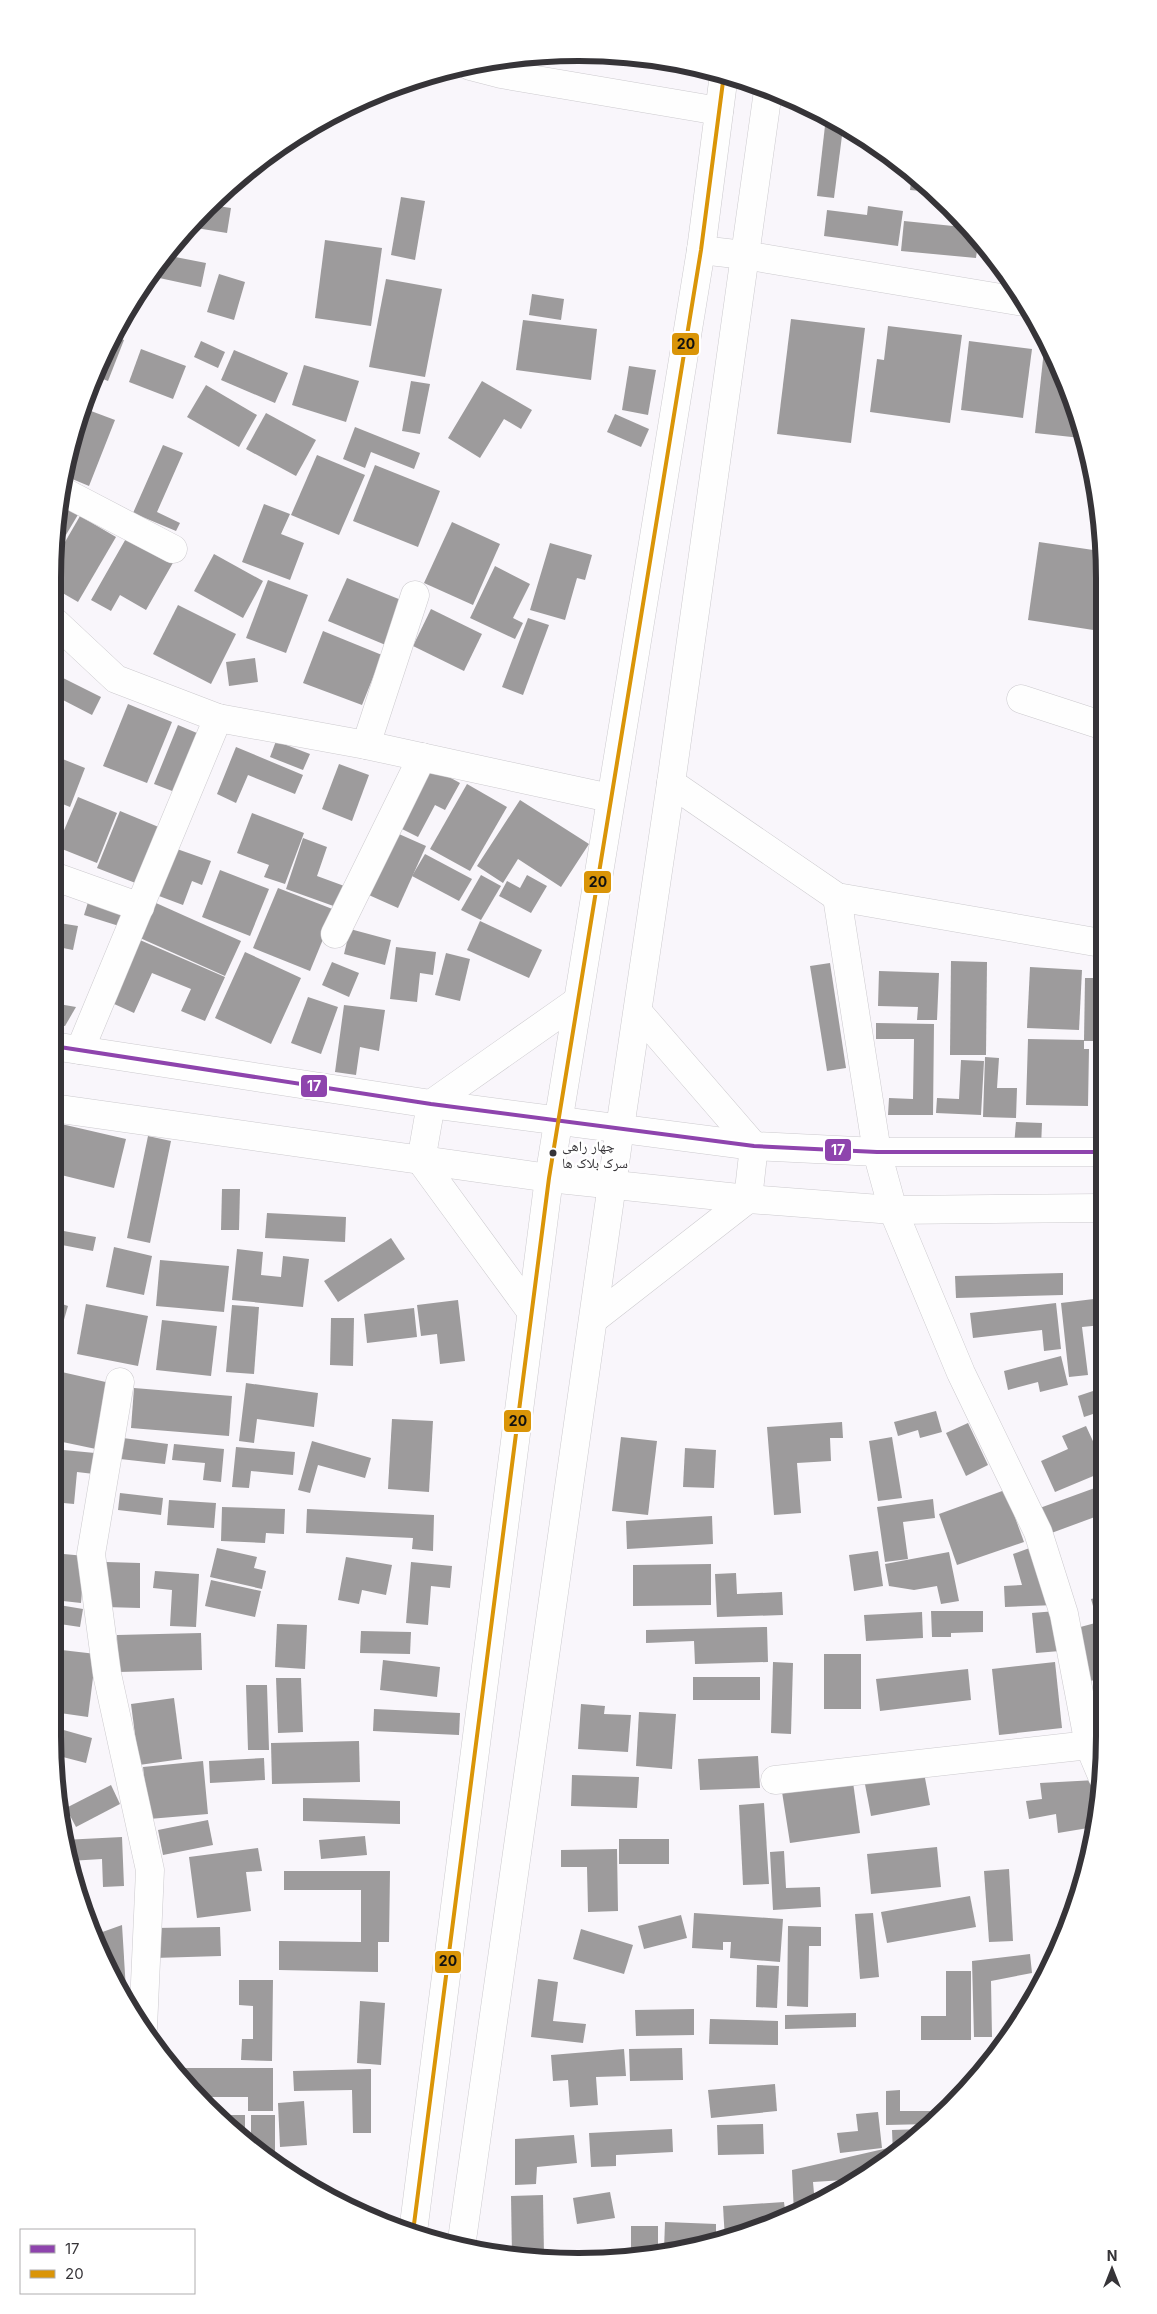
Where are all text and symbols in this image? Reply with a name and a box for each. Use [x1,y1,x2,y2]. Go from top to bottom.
line badge: 20 [671,332,700,356]
text: 20 [677,335,695,352]
line badge: 20 [583,870,612,894]
text: 20 [589,873,607,890]
line badge: 17 [300,1074,328,1098]
text: 17 [307,1077,321,1094]
place label: چهار راهی سرک بلاک ها [562,1137,628,1172]
line badge: 17 [824,1138,852,1162]
text: 17 [831,1141,845,1158]
marker: چهار راهی سرک بلاک ها [548,1148,558,1158]
line badge: 20 [503,1409,532,1433]
text: 20 [509,1412,527,1429]
line badge: 20 [434,1950,462,1974]
text: 20 [439,1952,457,1969]
legend [20,2229,195,2294]
text: 17 [65,2239,80,2258]
north arrow [1087,2244,1137,2294]
text: N [1107,2247,1117,2264]
text: 20 [65,2264,84,2283]

